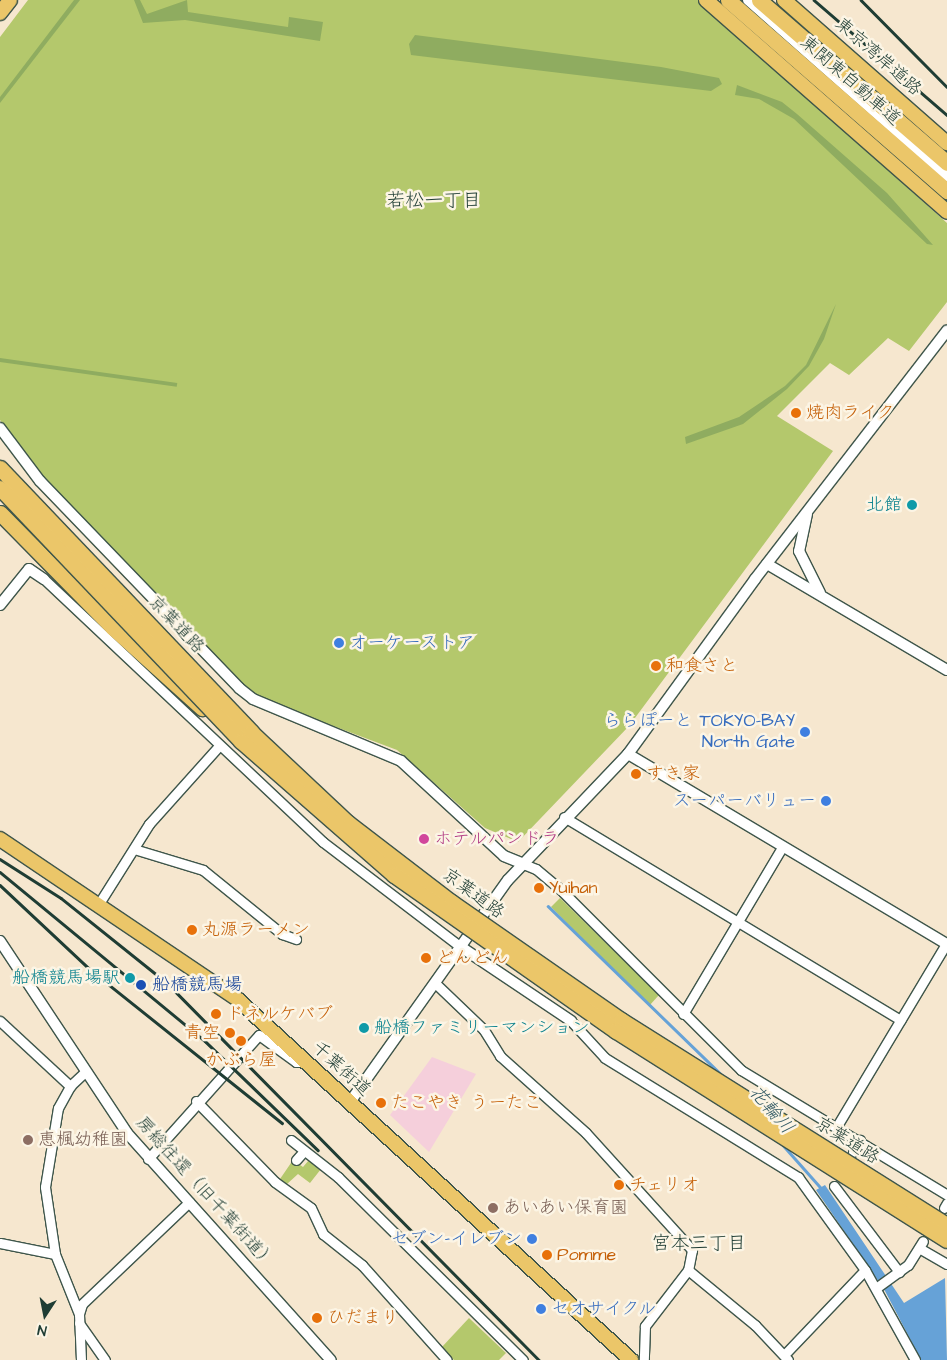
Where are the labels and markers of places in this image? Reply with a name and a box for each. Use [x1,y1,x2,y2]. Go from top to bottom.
place label: 焼肉ライク [806,402,896,424]
marker: 焼肉ライク [790,407,802,419]
place label: 北館 [866,494,902,516]
marker: 北館 [906,499,918,511]
place label: オーケーストア [349,632,475,654]
marker: オーケーストア [333,637,345,649]
place label: 和食さと [666,655,738,677]
marker: 和食さと [650,660,662,672]
place label: ららぽーと TOKYO−BAY North Gate [603,711,795,754]
marker: ららぽーと TOKYO−BAY North Gate [799,726,811,738]
place label: すき家 [646,763,700,785]
marker: すき家 [630,768,642,780]
place label: スーパーバリュー [673,790,816,812]
marker: スーパーバリュー [820,795,832,807]
place label: ホテルパンドラ [434,828,560,850]
marker: ホテルパンドラ [418,833,430,845]
place label: Yuihan [549,877,598,899]
marker: Yuihan [533,882,545,894]
place label: 丸源ラーメン [202,919,310,941]
marker: 丸源ラーメン [186,924,198,936]
place label: どんどん [436,947,508,969]
marker: どんどん [420,952,432,964]
place label: 船橋競馬場駅 [12,967,120,989]
marker: 船橋競馬場駅 [124,972,136,984]
place label: 船橋競馬場 [152,974,242,996]
marker: 船橋競馬場 [134,978,148,992]
place label: ドネルケバブ [226,1003,334,1025]
marker: ドネルケバブ [210,1008,222,1020]
place label: 船橋ファミリーマンション [374,1017,590,1039]
place label: 青空 [184,1022,220,1044]
marker: 船橋ファミリーマンション [358,1022,370,1034]
marker: 青空 [224,1027,236,1039]
marker: かぶら屋 [235,1035,247,1047]
place label: かぶら屋 [205,1049,277,1071]
place label: たこやき うーたこ [391,1092,542,1114]
marker: たこやき うーたこ [375,1097,387,1109]
place label: 恵楓幼稚園 [38,1129,128,1151]
marker: 恵楓幼稚園 [22,1134,34,1146]
place label: チェリオ [629,1174,701,1196]
marker: チェリオ [613,1179,625,1191]
place label: あいあい保育園 [503,1197,629,1219]
marker: あいあい保育園 [487,1202,499,1214]
place label: セブン-イレブン [390,1228,522,1250]
marker: セブン-イレブン [526,1233,538,1245]
place label: Pomme [557,1244,616,1266]
marker: Pomme [541,1249,553,1261]
place label: セオサイクル [551,1298,659,1320]
marker: セオサイクル [535,1303,547,1315]
place label: ひだまり [327,1307,399,1329]
marker: ひだまり [311,1312,323,1324]

